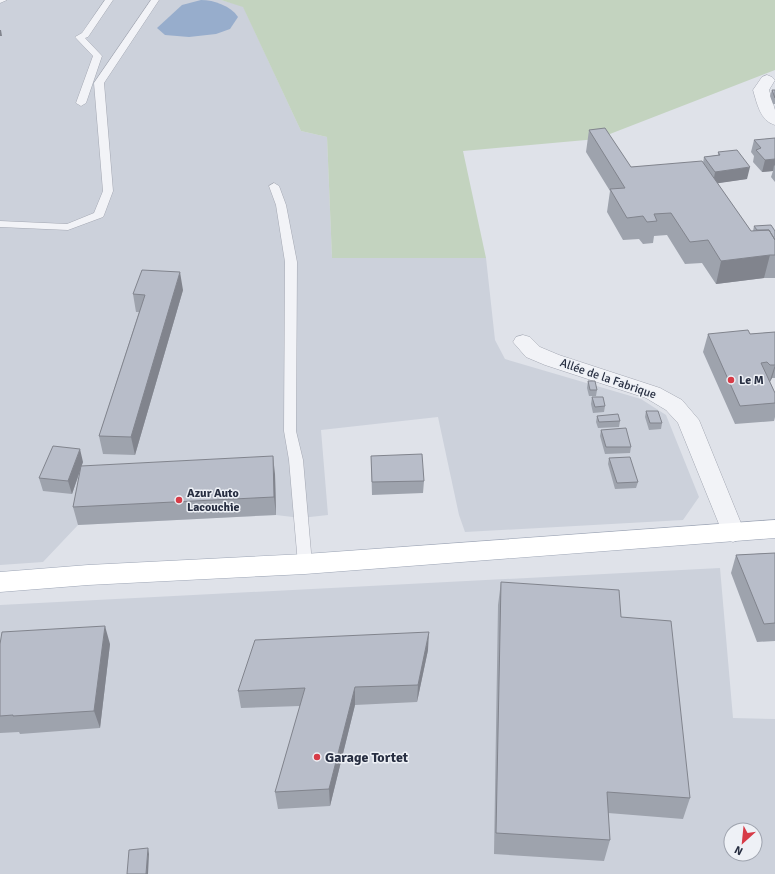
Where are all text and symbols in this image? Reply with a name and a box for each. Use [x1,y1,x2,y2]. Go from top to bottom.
street label: Allée de la Fabrique [558,355,658,403]
place label: Le M [739,373,764,388]
marker: Le M [726,375,736,385]
place label: Azur Auto Lacouchie [187,486,240,515]
marker: Azur Auto Lacouchie [174,495,184,505]
place label: Garage Tortet [325,749,409,766]
marker: Garage Tortet [312,752,322,762]
north arrow [723,822,763,862]
text: N [732,843,745,858]

